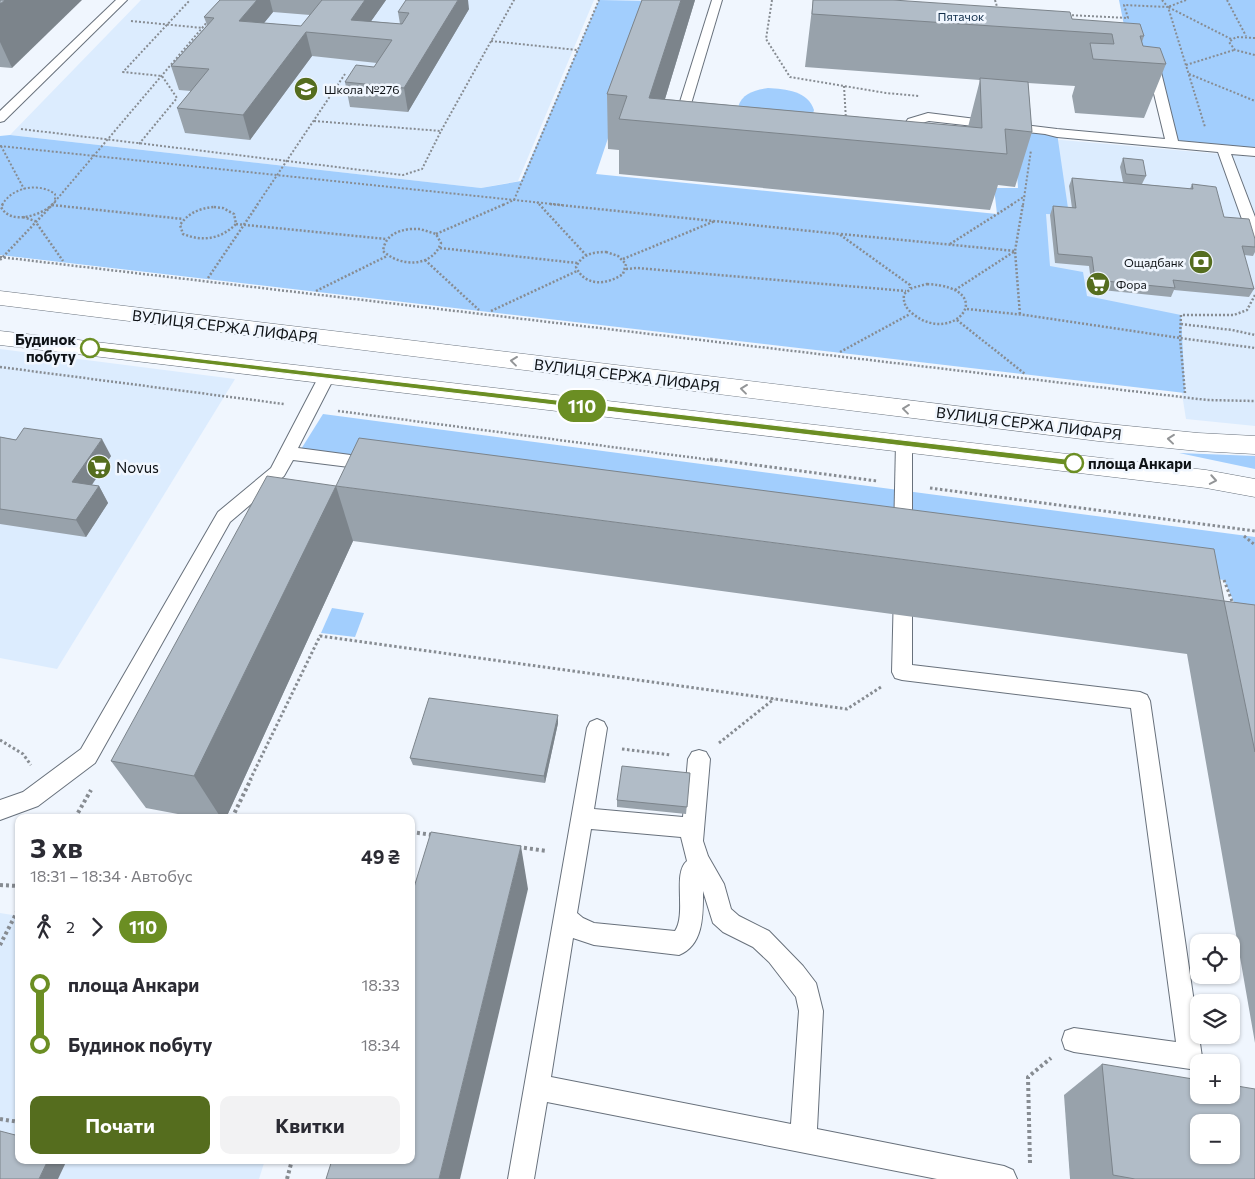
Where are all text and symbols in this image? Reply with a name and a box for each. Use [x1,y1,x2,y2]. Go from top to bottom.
park label: Пятачок [937,9,985,23]
school or university icon: Школа №276 [293,76,319,102]
place label: Школа №276 [324,82,400,96]
bank icon: Ощадбанк [1188,249,1214,275]
place label: Ощадбанк [1124,255,1185,269]
supermarket icon: Фора [1085,271,1111,297]
place label: Фора [1116,277,1147,291]
street label: ВУЛИЦЯ СЕРЖА ЛИФАРЯ [131,306,319,346]
place label: Будинок побуту [15,330,77,365]
marker: Будинок побуту [80,338,100,358]
street label: ВУЛИЦЯ СЕРЖА ЛИФАРЯ [533,355,721,395]
one-way arrow [509,356,517,367]
one-way arrow [740,384,748,395]
line badge: 110 [553,390,611,422]
text: 110 [568,395,596,417]
street label: ВУЛИЦЯ СЕРЖА ЛИФАРЯ [935,403,1123,443]
one-way arrow [901,404,910,414]
one-way arrow [1167,434,1175,445]
marker: площа Анкари [1064,453,1084,473]
supermarket icon: Novus [86,454,112,480]
place label: площа Анкари [1088,454,1192,472]
place label: Novus [116,458,159,476]
one-way arrow [1209,474,1217,485]
text: 3 хв [30,830,83,864]
text: 49 ₴ [361,845,400,868]
text: 18:31 – 18:34 · Автобус [30,866,193,885]
icon: walk [30,913,58,941]
icon: forward [83,913,111,941]
text: 110 [129,916,157,938]
text: 2 [66,917,75,936]
map controls [1190,934,1240,1164]
button: locate [1190,934,1240,984]
text: площа Анкари [68,973,199,996]
text: 18:33 [361,975,400,994]
button: layers [1190,994,1240,1044]
text: Будинок побуту [68,1033,212,1056]
text: 18:34 [361,1035,400,1054]
button: + [1190,1054,1240,1104]
button: Почати [30,1096,210,1154]
button: Квитки [220,1096,400,1154]
button: − [1190,1114,1240,1164]

